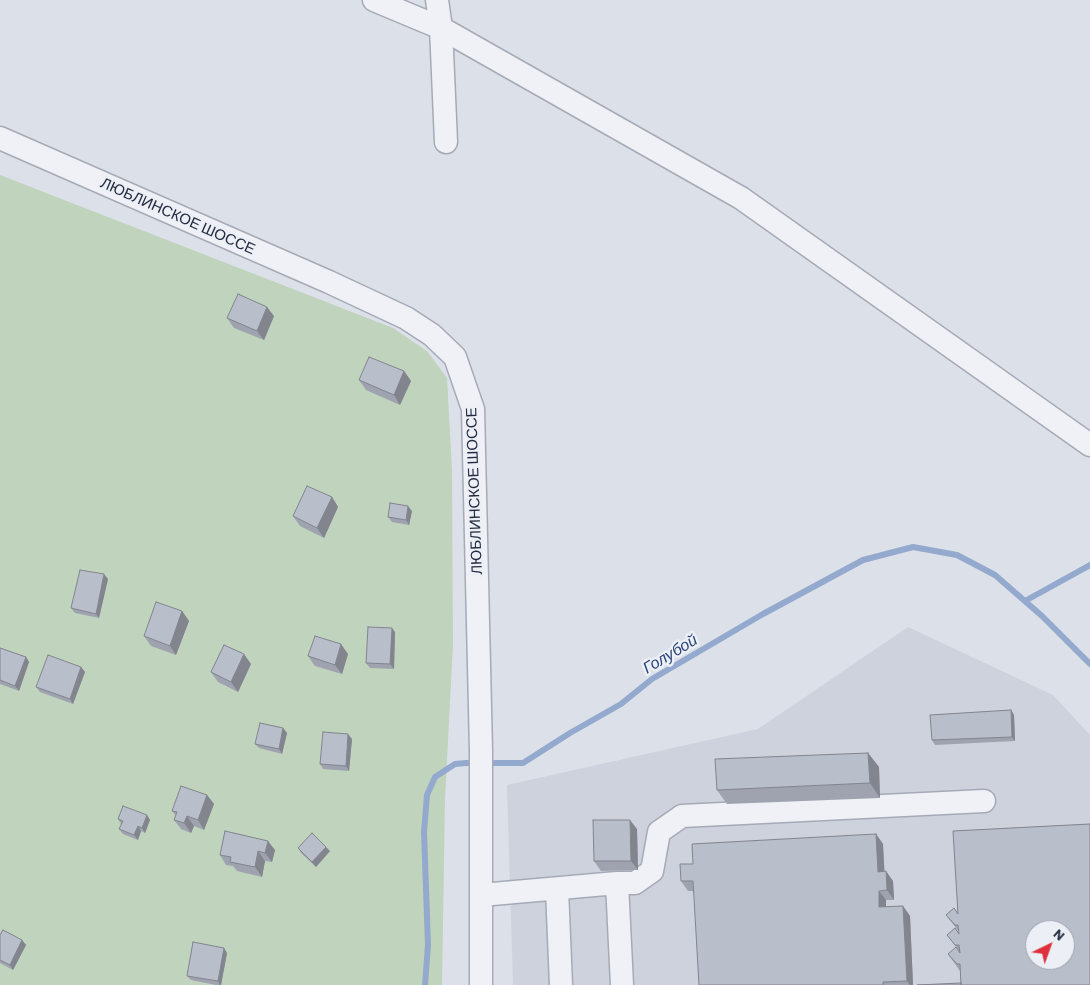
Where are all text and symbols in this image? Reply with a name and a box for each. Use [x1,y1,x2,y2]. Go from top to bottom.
street label: ЛЮБЛИНСКОЕ ШОССЕ [98,174,258,258]
street label: ЛЮБЛИНСКОЕ ШОССЕ [462,407,486,575]
water label: Голубой [639,630,701,678]
north arrow [1025,920,1075,970]
text: N [1051,925,1069,944]

